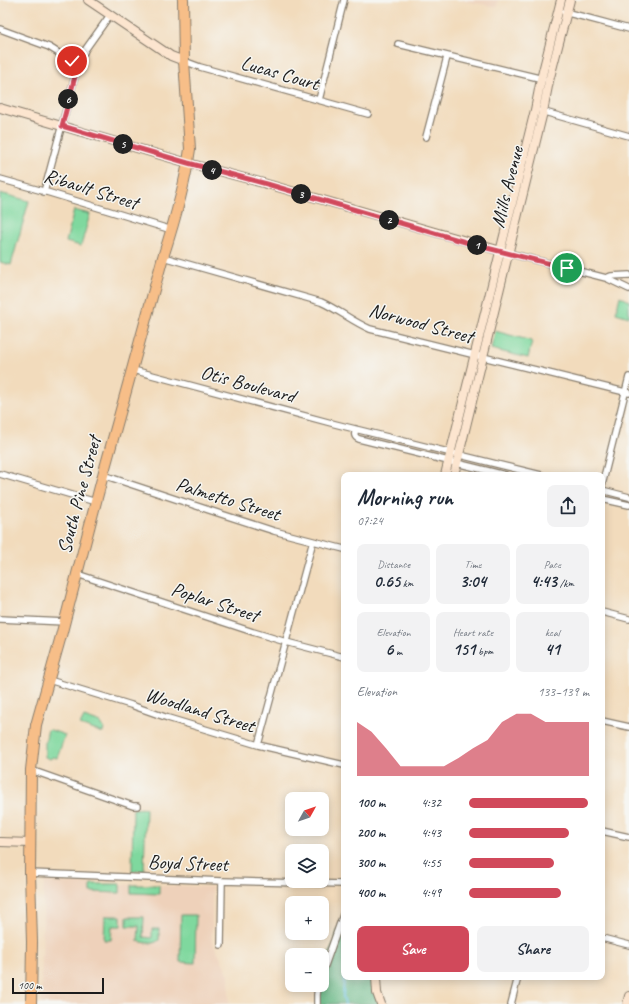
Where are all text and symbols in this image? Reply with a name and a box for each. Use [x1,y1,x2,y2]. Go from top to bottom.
pin [55,44,89,78]
icon: check [61,50,83,72]
street label: Lucas Court [238,50,324,97]
pin: 6 [58,89,78,109]
text: 6 [65,92,71,106]
pin: 5 [113,134,133,154]
text: 5 [121,137,125,151]
street label: Mills Avenue [485,142,529,230]
pin: 4 [202,160,222,180]
street label: Ribault Street [41,163,144,216]
text: 4 [210,163,214,177]
pin: 3 [291,184,311,204]
text: 3 [299,187,303,201]
pin: 2 [379,210,399,230]
text: 2 [387,213,391,227]
pin: 1 [467,235,487,255]
text: 1 [475,238,479,252]
pin [550,251,584,285]
icon: arrive [556,257,578,279]
street label: Norwood Street [366,297,479,350]
street label: Otis Boulevard [198,359,301,409]
street label: South Pine Street [51,430,108,557]
street label: Palmetto Street [173,471,285,527]
text: Morning run [357,484,453,512]
button: share [547,485,589,527]
text: 07:24 [357,513,383,529]
text: Distance [377,557,410,571]
text: Time [465,557,481,571]
text: Pace [544,557,561,571]
text: 0.65 [374,571,400,592]
text: 3:04 [460,571,486,592]
text: 4:43 [531,571,557,592]
street label: Poplar Street [168,576,265,629]
text: km [400,576,414,590]
text: /km [557,576,574,590]
text: Elevation [377,625,411,639]
text: Heart rate [453,625,493,639]
text: kcal [545,625,560,639]
text: 6 [385,639,393,660]
text: 151 [453,639,475,660]
text: 41 [545,639,560,660]
text: m [393,644,402,658]
text: bpm [475,644,493,658]
street label: Woodland Street [142,682,260,739]
text: Elevation [357,684,397,700]
text: 133–139 m [538,684,589,700]
north arrow [285,792,329,836]
map controls [285,792,329,992]
text: 100 m [357,795,385,811]
text: 4:32 [421,795,441,811]
text: 200 m [357,825,385,841]
text: 4:43 [421,825,441,841]
button: layers [285,844,329,888]
street label: Boyd Street [148,849,231,877]
text: 300 m [357,855,385,871]
text: 4:55 [421,855,441,871]
text: 400 m [357,885,385,901]
text: 4:49 [421,885,441,901]
button: + [285,896,329,940]
button: Save [357,926,469,972]
button: Share [477,926,589,972]
button: − [285,948,329,992]
scale bar [12,976,104,995]
text: 100 m [18,978,42,992]

